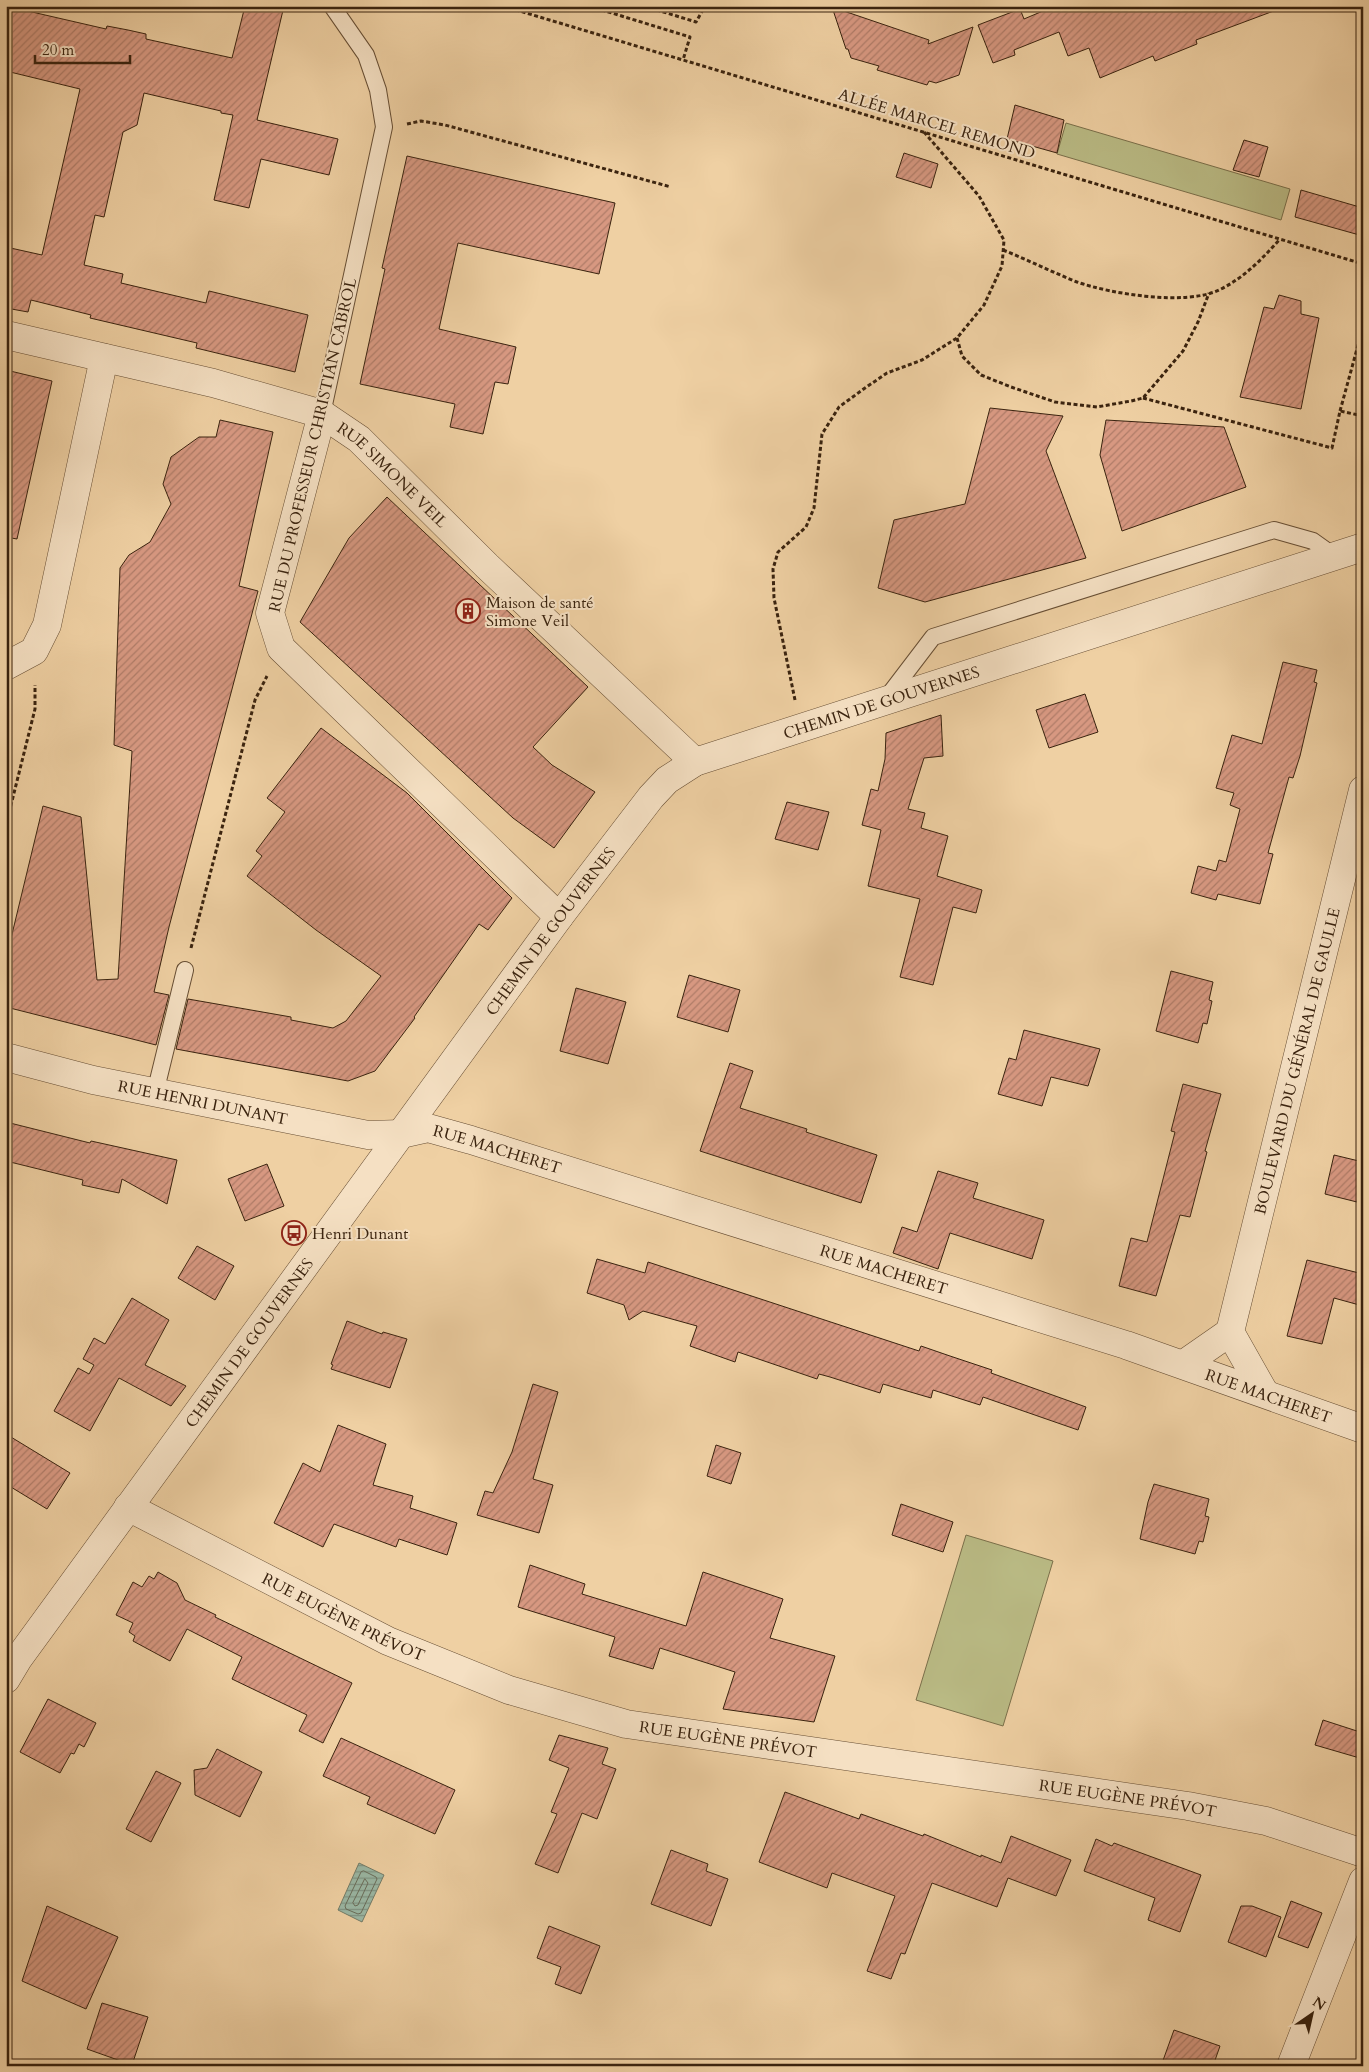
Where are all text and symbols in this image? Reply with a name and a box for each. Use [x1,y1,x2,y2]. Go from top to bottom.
scale bar [35,32,130,64]
text: 20 m [42,40,74,60]
street label: ALLÉE MARCEL REMOND [836,83,1038,164]
street label: RUE DU PROFESSEUR CHRISTIAN CABROL [264,276,362,614]
street label: RUE SIMONE VEIL [332,417,452,533]
place label: Maison de santé Simone Veil [486,592,594,632]
building icon: Maison de santé Simone Veil [455,598,481,624]
street label: CHEMIN DE GOUVERNES [781,661,982,745]
street label: CHEMIN DE GOUVERNES [481,843,621,1020]
street label: BOULEVARD DU GÉNÉRAL DE GAULLE [1249,905,1346,1217]
street label: RUE HENRI DUNANT [116,1075,290,1131]
street label: RUE MACHERET [430,1120,564,1180]
bus stop icon: Henri Dunant [281,1220,307,1246]
place label: Henri Dunant [312,1223,408,1245]
street label: RUE MACHERET [817,1240,951,1301]
street label: CHEMIN DE GOUVERNES [180,1254,319,1432]
street label: RUE MACHERET [1202,1364,1335,1429]
street label: RUE EUGÈNE PRÉVOT [258,1568,428,1667]
street label: RUE EUGÈNE PRÉVOT [638,1716,819,1764]
street label: RUE EUGÈNE PRÉVOT [1037,1774,1218,1823]
north arrow [1286,1990,1336,2040]
text: N [1309,1992,1329,2015]

